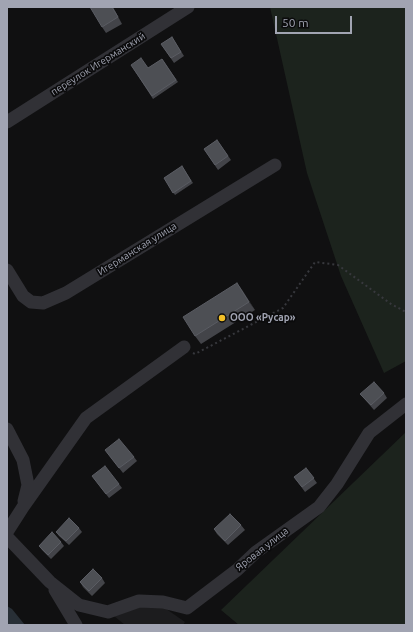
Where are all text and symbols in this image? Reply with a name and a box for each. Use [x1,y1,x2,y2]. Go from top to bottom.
scale bar [277,8,354,34]
text: 50 m [282,16,309,29]
street label: переулок Игерманский [49,30,147,98]
street label: Игерманская улица [95,220,179,278]
place label: ООО «Русар» [230,312,295,324]
marker: ООО «Русар» [217,313,227,323]
street label: Яровая улица [233,525,291,573]

